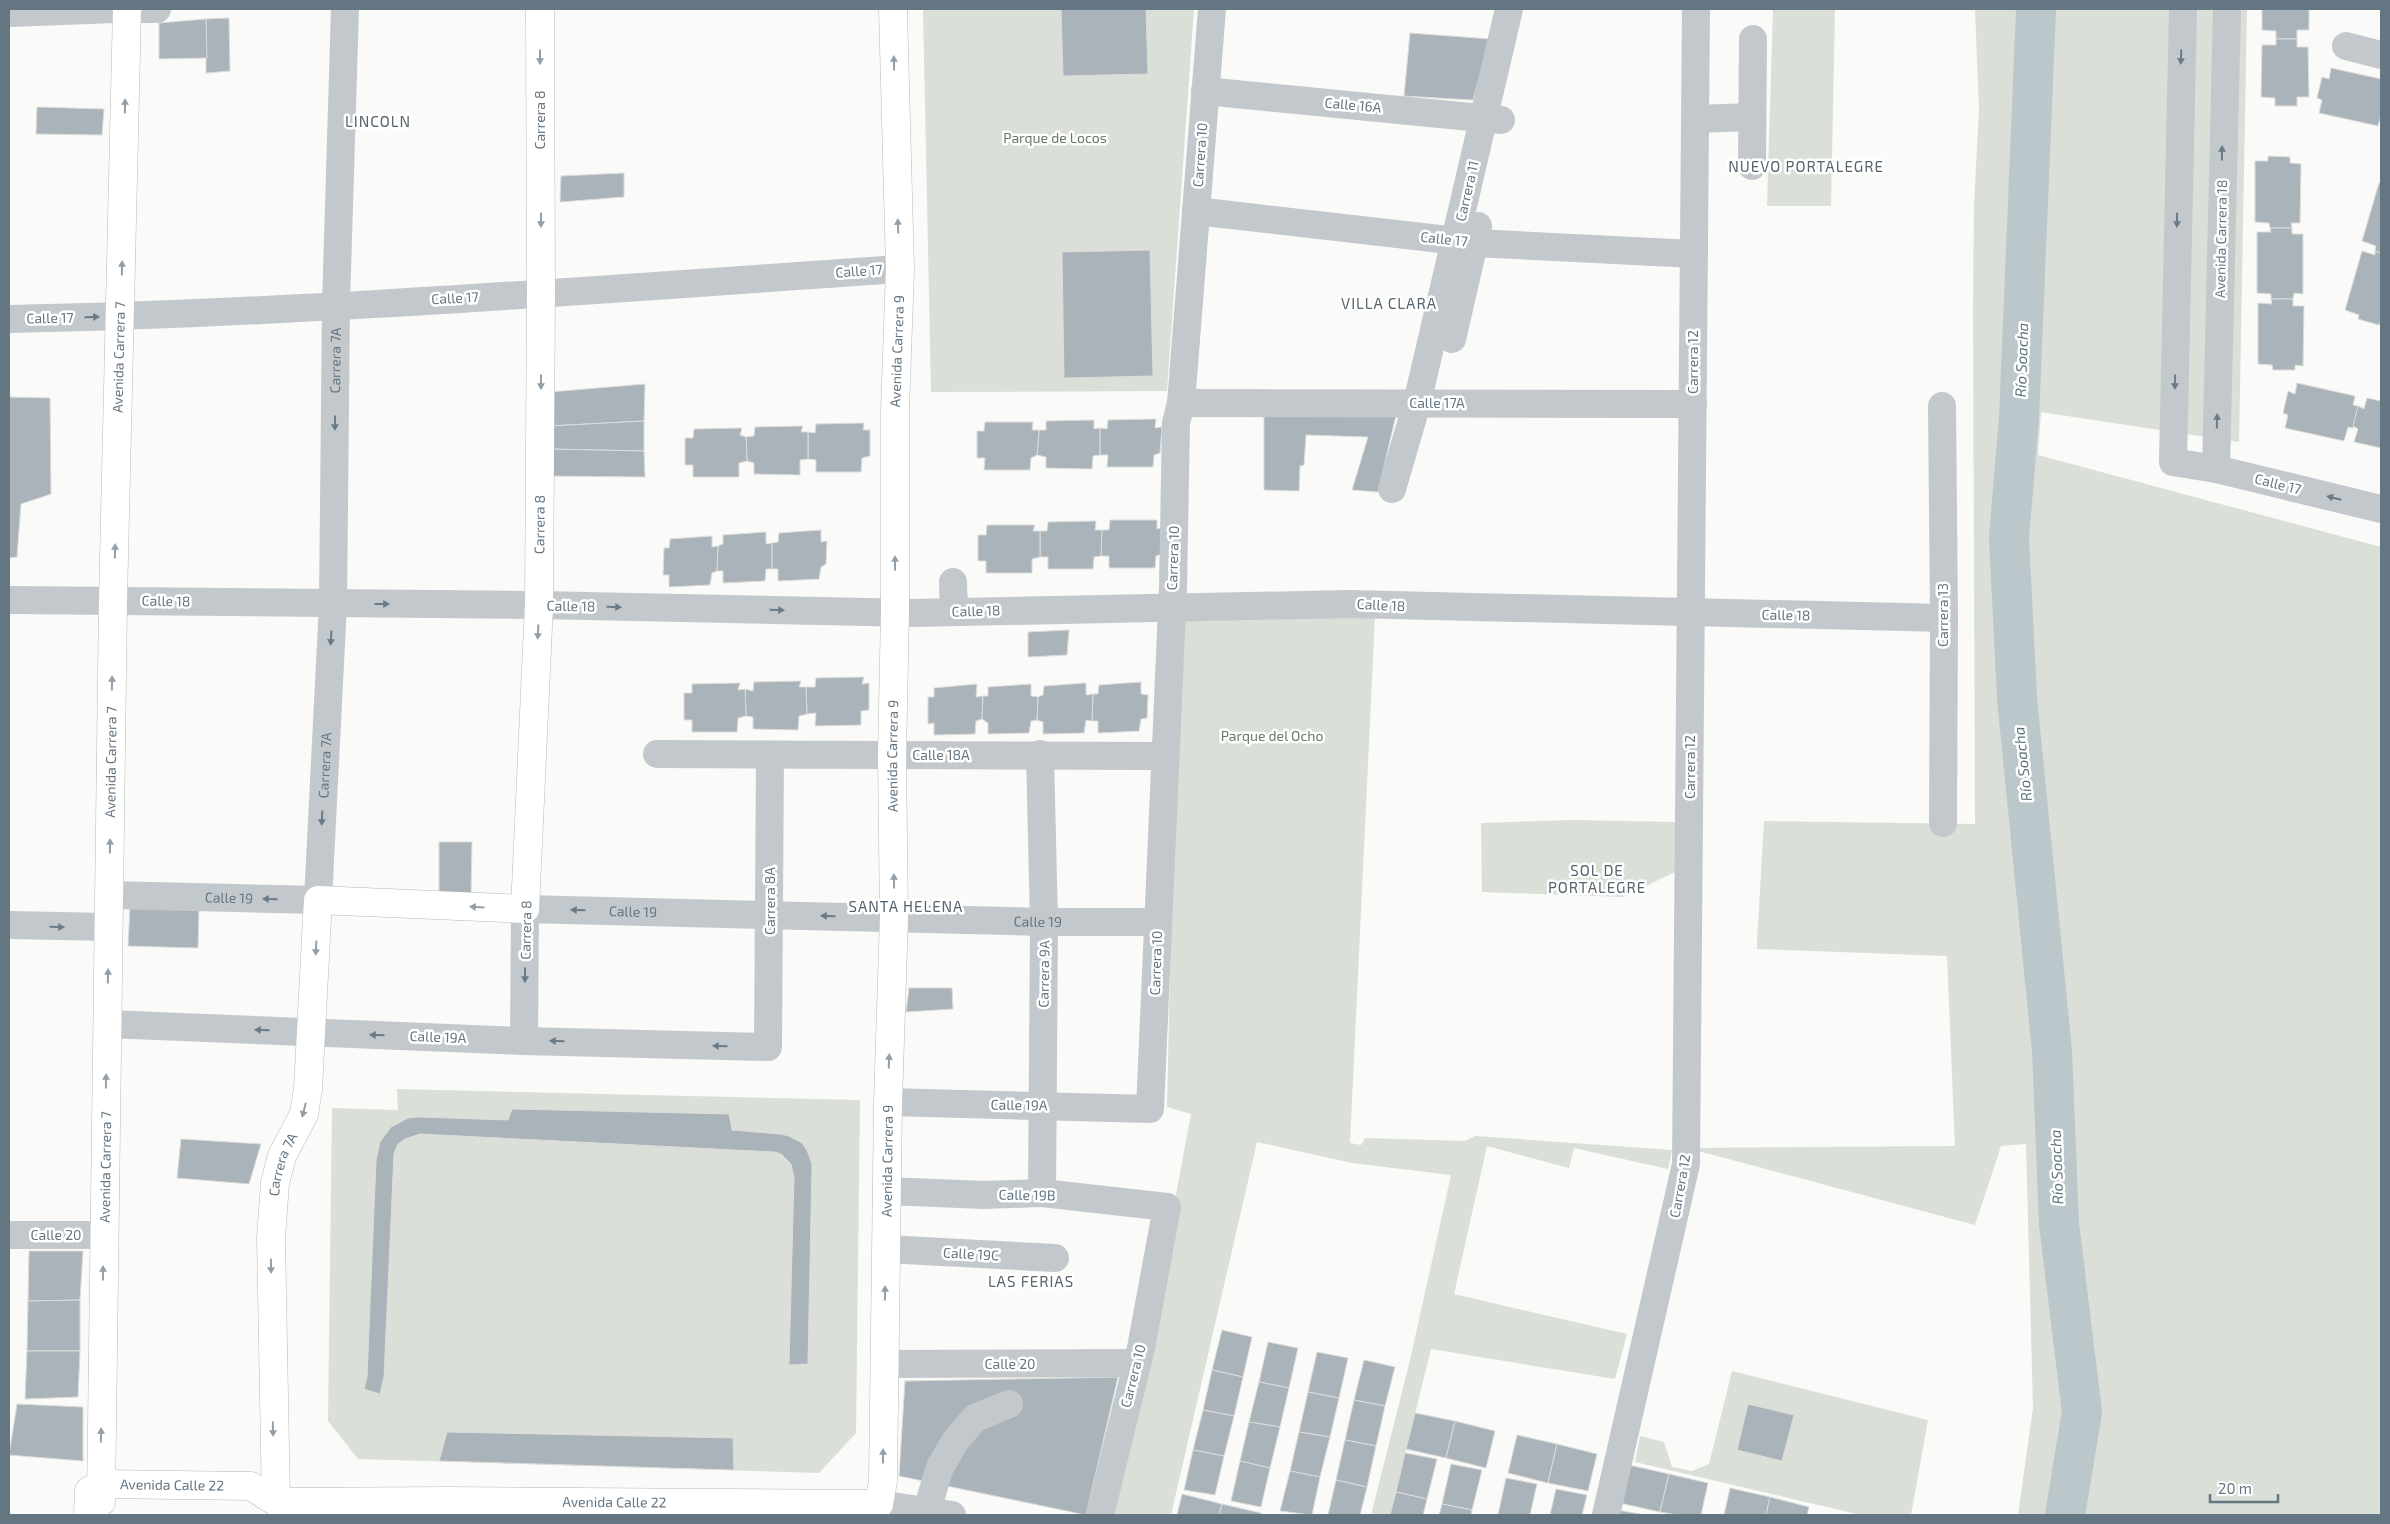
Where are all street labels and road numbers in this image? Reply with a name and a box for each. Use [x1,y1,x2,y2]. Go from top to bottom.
street label: Carrera 8 [531,90,548,150]
street label: Calle 16A [1324,94,1382,115]
street label: Carrera 10 [1189,122,1210,188]
street label: Carrera 11 [1451,159,1482,223]
street label: Avenida Carrera 18 [2211,180,2230,298]
street label: Calle 17 [1420,228,1468,249]
street label: Calle 17 [835,260,883,281]
street label: Calle 17 [431,288,479,307]
street label: Avenida Carrera 9 [886,295,907,408]
street label: Avenida Carrera 7 [108,301,128,413]
street label: Calle 17 [26,309,74,326]
street label: Carrera 7A [326,327,344,394]
street label: Carrera 12 [1684,330,1701,394]
street label: Calle 17A [1409,394,1465,411]
street label: Calle 17 [2253,470,2303,497]
street label: Carrera 8 [530,495,548,554]
street label: Carrera 10 [1163,525,1182,591]
street label: Carrera 13 [1934,583,1951,647]
street label: Calle 18 [142,592,191,609]
street label: Calle 18 [1356,595,1406,614]
street label: Calle 18 [547,597,596,614]
street label: Calle 18 [951,601,1001,620]
street label: Calle 18 [1762,606,1811,623]
street label: Avenida Carrera 9 [883,700,901,812]
street label: Avenida Carrera 7 [101,706,120,818]
street label: Carrera 7A [314,731,335,799]
street label: Carrera 12 [1681,735,1698,799]
street label: Calle 18A [912,746,970,763]
street label: Carrera 8A [761,867,778,935]
street label: Calle 19 [205,888,253,906]
street label: Carrera 8 [516,900,535,960]
street label: Calle 19 [609,902,657,920]
street label: Calle 19 [1014,912,1062,930]
street label: Carrera 10 [1146,930,1165,996]
street label: Carrera 9A [1034,940,1053,1008]
street label: Calle 19A [409,1027,467,1046]
street label: Calle 19A [990,1096,1048,1114]
street label: Avenida Carrera 9 [877,1105,896,1217]
street label: Avenida Carrera 7 [96,1111,114,1223]
street label: Carrera 7A [265,1129,301,1197]
street label: Carrera 12 [1666,1153,1693,1219]
street label: Calle 19B [998,1186,1056,1203]
street label: Calle 20 [31,1226,81,1243]
street label: Calle 19C [943,1244,1000,1263]
street label: Carrera 10 [1116,1342,1149,1409]
street label: Calle 20 [985,1355,1035,1372]
street label: Avenida Calle 22 [120,1475,224,1494]
street label: Avenida Calle 22 [562,1493,667,1511]

